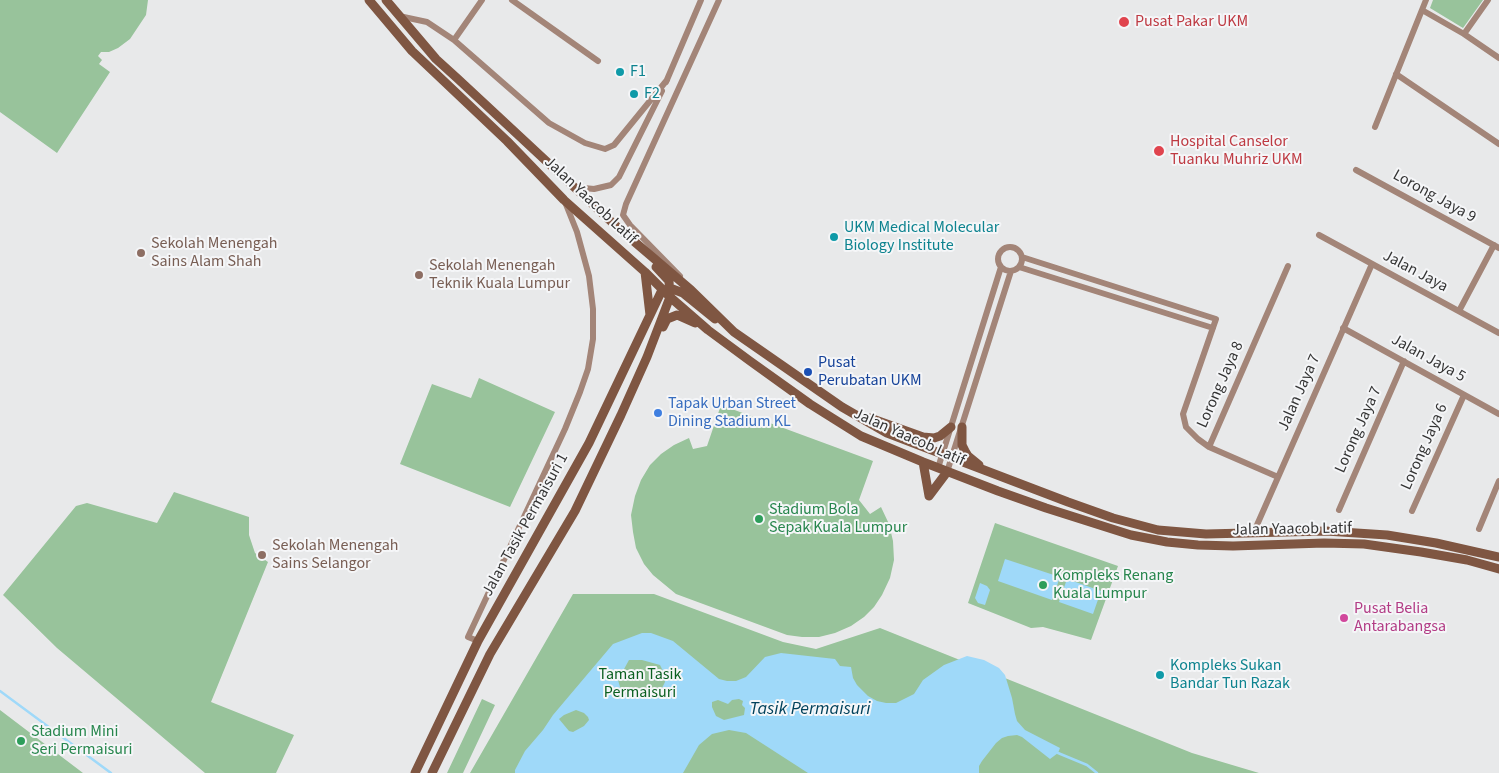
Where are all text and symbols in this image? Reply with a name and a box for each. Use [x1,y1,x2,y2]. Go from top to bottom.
place label: Pusat Pakar UKM [1135,12,1248,32]
marker: Pusat Pakar UKM [1117,15,1131,29]
place label: F1 [630,62,646,82]
marker: F1 [614,66,626,78]
place label: F2 [644,84,660,104]
marker: F2 [628,88,640,100]
place label: Hospital Canselor Tuanku Muhriz UKM [1170,132,1303,170]
marker: Hospital Canselor Tuanku Muhriz UKM [1152,144,1166,158]
street label: Jalan Yaacob Latif [540,153,640,249]
street label: Lorong Jaya 9 [1389,166,1479,228]
place label: UKM Medical Molecular Biology Institute [844,218,999,256]
marker: UKM Medical Molecular Biology Institute [828,231,840,243]
place label: Sekolah Menengah Sains Alam Shah [151,234,277,272]
marker: Sekolah Menengah Sains Alam Shah [135,247,147,259]
street label: Jalan Jaya [1379,247,1451,297]
place label: Sekolah Menengah Teknik Kuala Lumpur [429,256,570,294]
marker: Sekolah Menengah Teknik Kuala Lumpur [413,269,425,281]
street label: Jalan Jaya 5 [1388,331,1468,387]
street label: Lorong Jaya 8 [1193,339,1249,431]
street label: Jalan Jaya 7 [1275,352,1325,434]
place label: Pusat Perubatan UKM [818,353,922,391]
marker: Pusat Perubatan UKM [802,366,814,378]
street label: Lorong Jaya 7 [1331,384,1387,476]
place label: Tapak Urban Street Dining Stadium KL [668,394,796,432]
street label: Lorong Jaya 6 [1397,401,1453,493]
street label: Jalan Yaacob Latif [850,405,968,471]
marker: Tapak Urban Street Dining Stadium KL [652,407,664,419]
street label: Jalan Tasik Permaisuri 1 [479,450,573,600]
place label: Stadium Bola Sepak Kuala Lumpur [769,500,907,538]
marker: Stadium Bola Sepak Kuala Lumpur [753,513,765,525]
street label: Jalan Yaacob Latif [1232,519,1352,541]
place label: Sekolah Menengah Sains Selangor [272,536,398,574]
marker: Sekolah Menengah Sains Selangor [256,549,268,561]
place label: Kompleks Renang Kuala Lumpur [1053,566,1173,604]
marker: Kompleks Renang Kuala Lumpur [1037,579,1049,591]
place label: Pusat Belia Antarabangsa [1354,599,1446,637]
marker: Pusat Belia Antarabangsa [1338,612,1350,624]
place label: Kompleks Sukan Bandar Tun Razak [1170,656,1290,694]
park label: Taman Tasik Permaisuri [599,665,681,703]
marker: Kompleks Sukan Bandar Tun Razak [1154,669,1166,681]
water label: Tasik Permaisuri [750,699,870,721]
place label: Stadium Mini Seri Permaisuri [31,722,132,760]
marker: Stadium Mini Seri Permaisuri [15,735,27,747]

